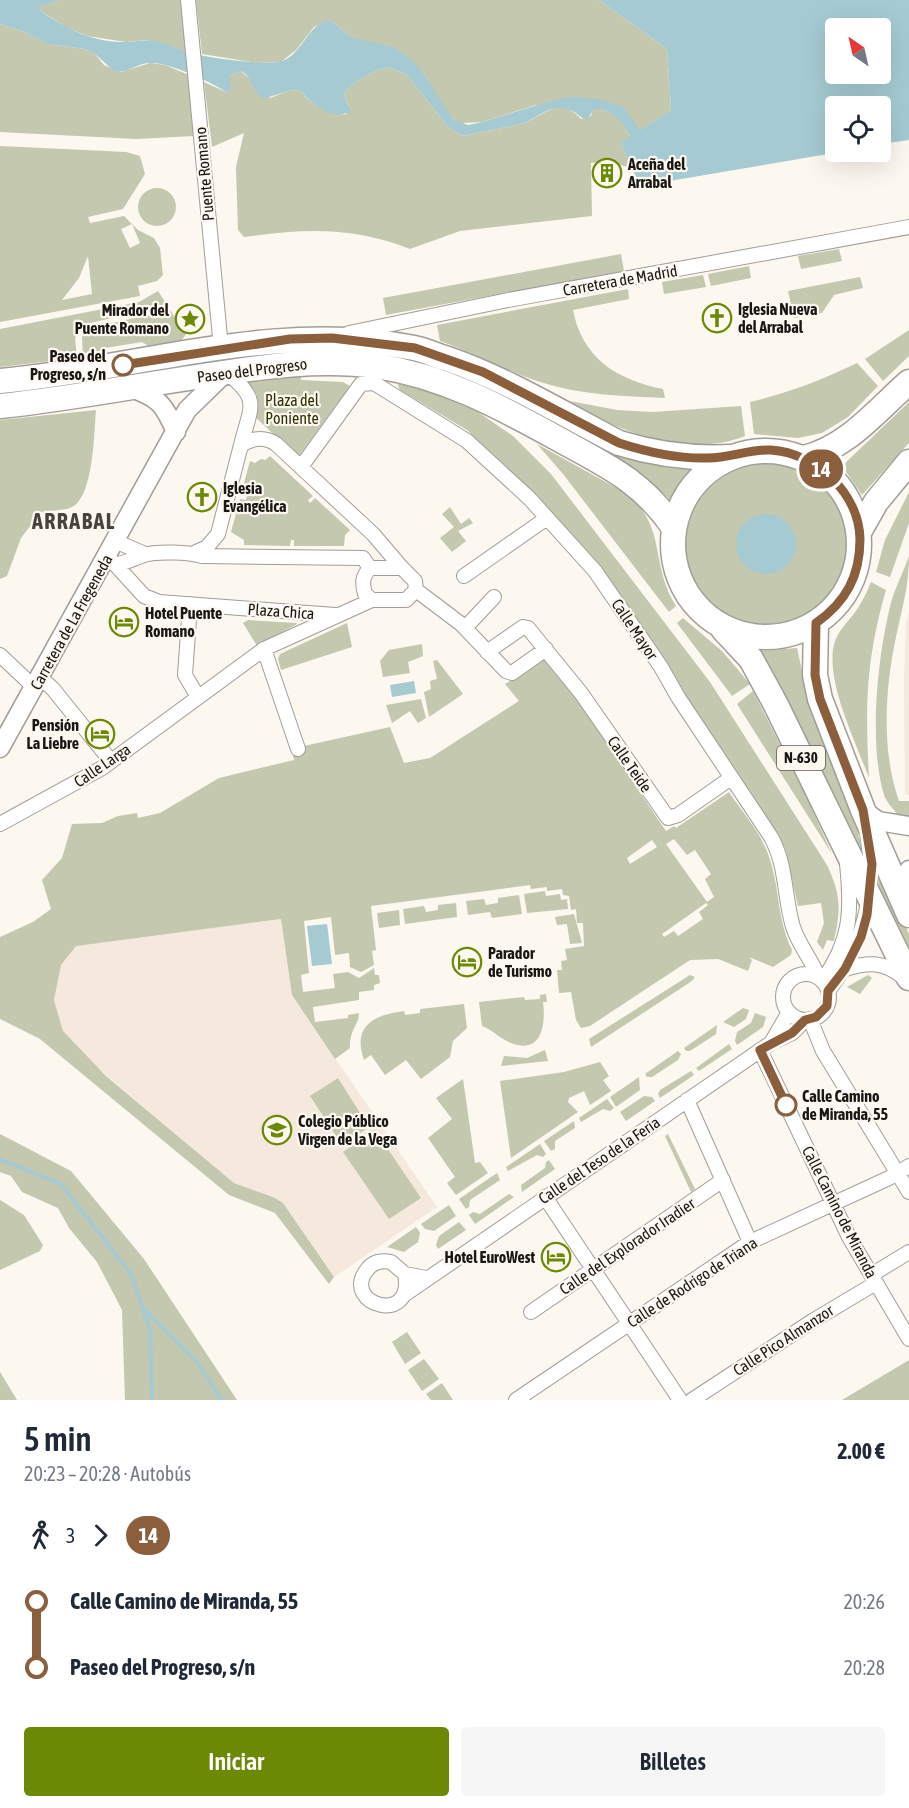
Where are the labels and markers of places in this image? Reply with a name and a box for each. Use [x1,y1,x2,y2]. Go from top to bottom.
place label: Aceña del Arrabal [627,155,686,191]
building icon: Aceña del Arrabal [591,157,623,189]
place label: Iglesia Nueva del Arrabal [738,300,817,336]
place label: Mirador del Puente Romano [75,301,170,337]
church icon: Iglesia Nueva del Arrabal [701,302,733,334]
place icon: Mirador del Puente Romano [174,303,206,335]
place label: Paseo del Progreso, s/n [30,347,107,383]
marker: Paseo del Progreso, s/n [112,354,134,376]
place label: Iglesia Evangélica [223,479,287,515]
church icon: Iglesia Evangélica [186,481,218,513]
place label: Hotel Puente Romano [145,604,222,640]
hotel icon: Hotel Puente Romano [108,606,140,638]
place label: Pensión La Liebre [26,716,79,752]
hotel icon: Pensión La Liebre [84,718,116,750]
place label: Parador de Turismo [488,944,553,980]
hotel icon: Parador de Turismo [451,946,483,978]
place label: Calle Camino de Miranda, 55 [802,1087,889,1123]
marker: Calle Camino de Miranda, 55 [775,1094,797,1116]
place label: Colegio Público Virgen de la Vega [297,1112,397,1148]
school or university icon: Colegio Público Virgen de la Vega [261,1114,293,1146]
hotel icon: Hotel EuroWest [540,1241,572,1273]
place label: Hotel EuroWest [445,1248,535,1266]

